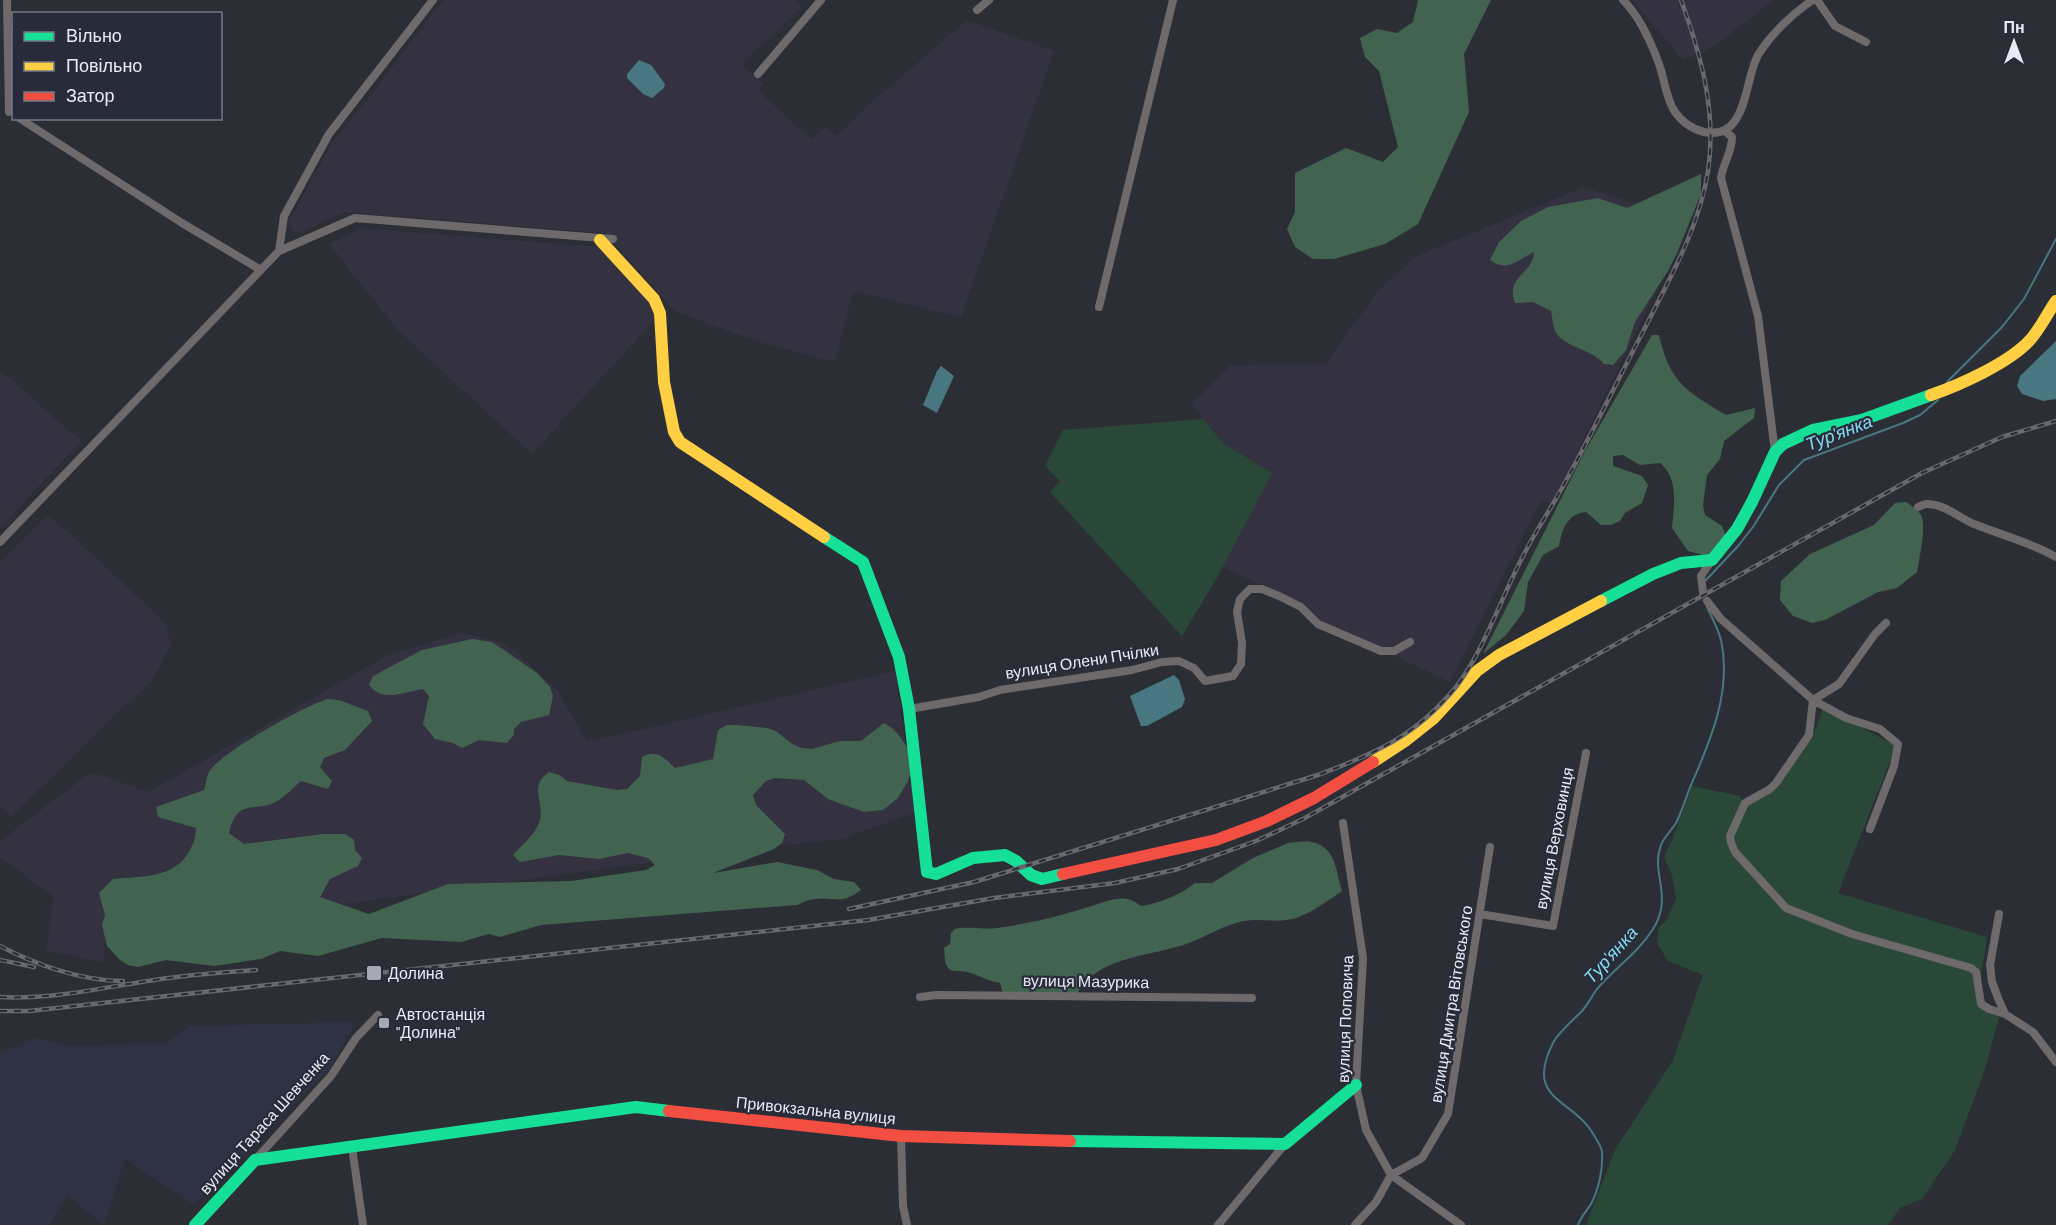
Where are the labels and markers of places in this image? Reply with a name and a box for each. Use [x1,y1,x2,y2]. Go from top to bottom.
place label: Долина [388,963,444,982]
marker: Долина [365,964,383,982]
place label: Автостанція "Долина" [396,1004,485,1041]
marker: Автостанція "Долина" [377,1016,391,1030]

